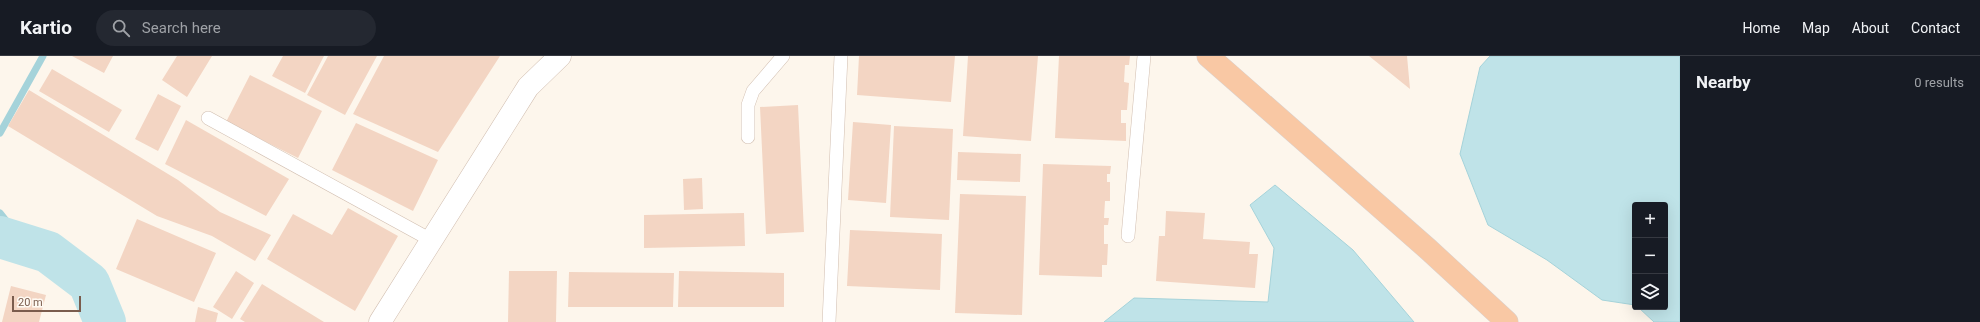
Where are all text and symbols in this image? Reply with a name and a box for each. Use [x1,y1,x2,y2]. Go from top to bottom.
search box [96,10,376,46]
text: Kartio [20,16,72,39]
icon: search [110,17,132,39]
text: Search here [142,19,221,37]
text: Home [1742,20,1780,36]
text: Map [1802,20,1830,36]
text: About [1852,20,1889,36]
text: Contact [1911,20,1960,36]
text: Nearby [1696,72,1751,92]
text: 0 results [1914,75,1964,90]
map controls [1632,202,1668,310]
button: + [1632,202,1668,238]
button: − [1632,238,1668,274]
button: layers [1632,274,1668,310]
scale bar [12,294,81,313]
text: 20 m [18,296,43,309]

